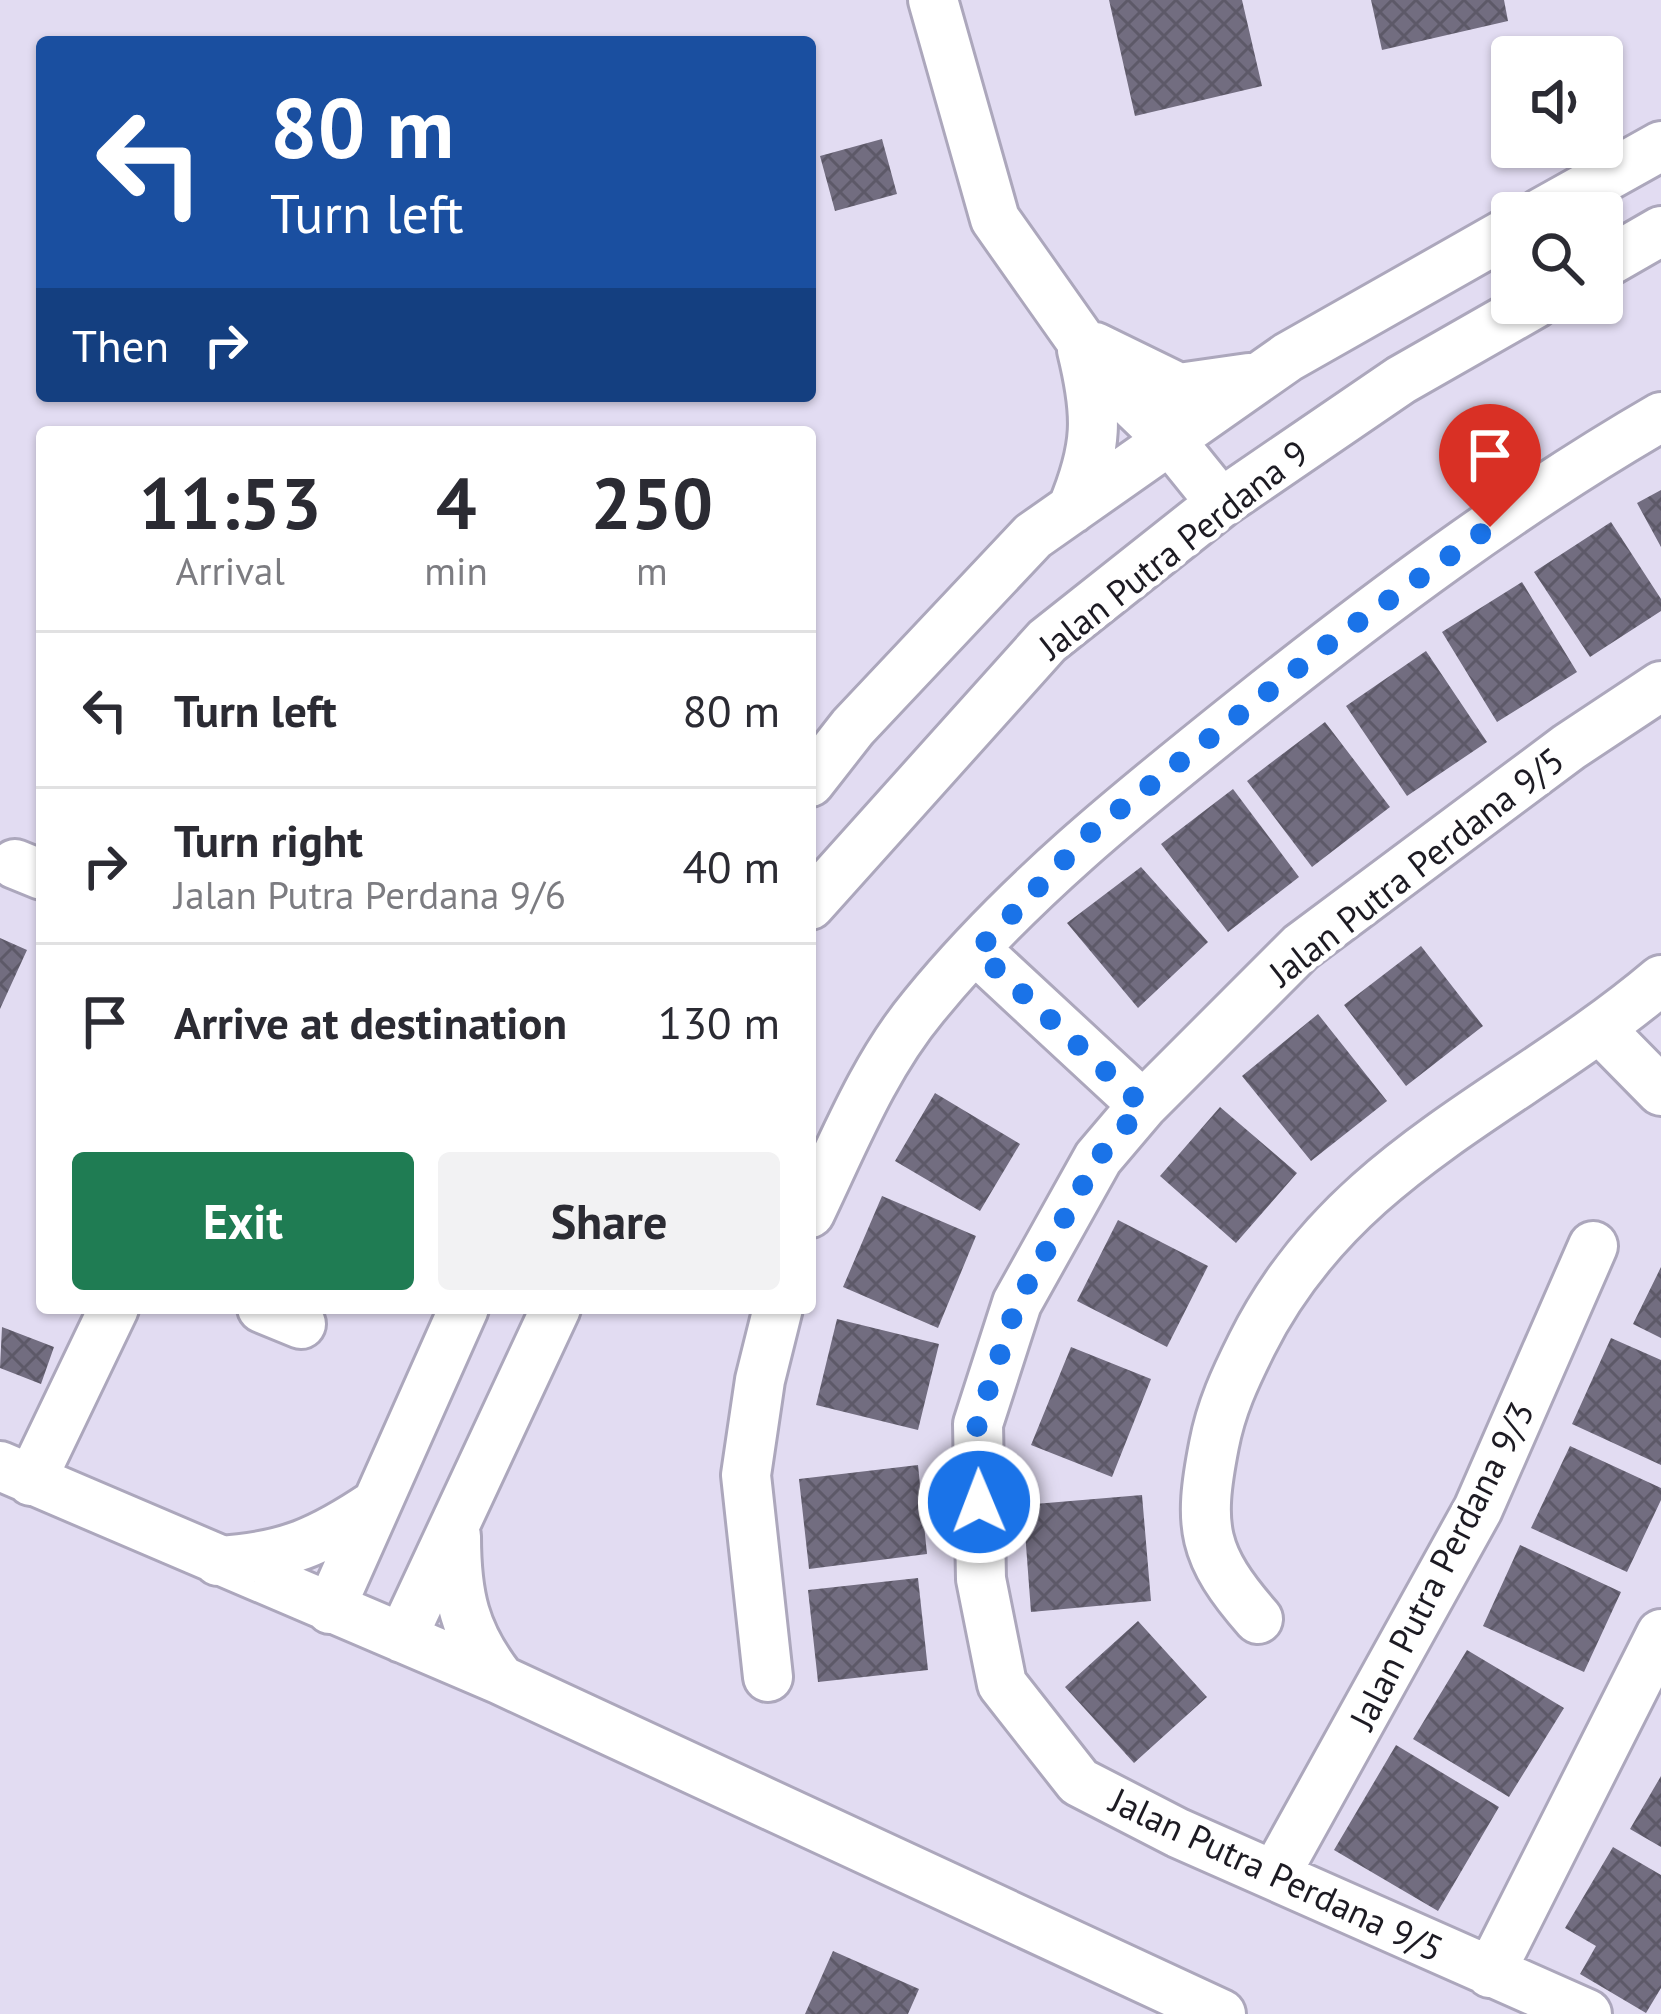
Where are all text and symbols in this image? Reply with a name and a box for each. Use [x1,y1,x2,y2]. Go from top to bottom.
map controls [1491,36,1623,324]
button: sound [1491,36,1623,168]
text: 80 m [270,72,454,181]
icon: left [72,84,228,240]
text: Turn left [270,178,464,248]
button: search [1491,192,1623,324]
icon: right [193,312,259,378]
text: Then [72,316,169,374]
pin [1439,404,1541,527]
icon: arrive [1457,422,1523,488]
street label: Jalan Putra Perdana 9 [1027,429,1317,670]
text: 11:53 [139,456,322,549]
text: 4 [436,456,477,549]
text: 250 [591,456,713,549]
text: Arrival [176,545,285,596]
text: min [424,545,488,596]
text: m [636,545,668,596]
icon: left [72,677,138,743]
text: Turn left [174,681,337,739]
text: 80 m [682,681,780,739]
street label: Jalan Putra Perdana 9/5 [1257,736,1573,997]
text: Turn right [174,811,363,869]
icon: right [72,833,138,899]
text: 40 m [682,837,780,895]
text: Jalan Putra Perdana 9/6 [174,869,566,920]
icon: arrive [72,989,138,1055]
text: Arrive at destination [174,993,567,1051]
text: 130 m [658,993,780,1051]
button: Exit [72,1152,414,1290]
button: Share [438,1152,780,1290]
street label: Jalan Putra Perdana 9/3 [1337,1393,1544,1739]
position arrow [916,1439,1042,1565]
street label: Jalan Putra Perdana 9/5 [1101,1775,1451,1972]

